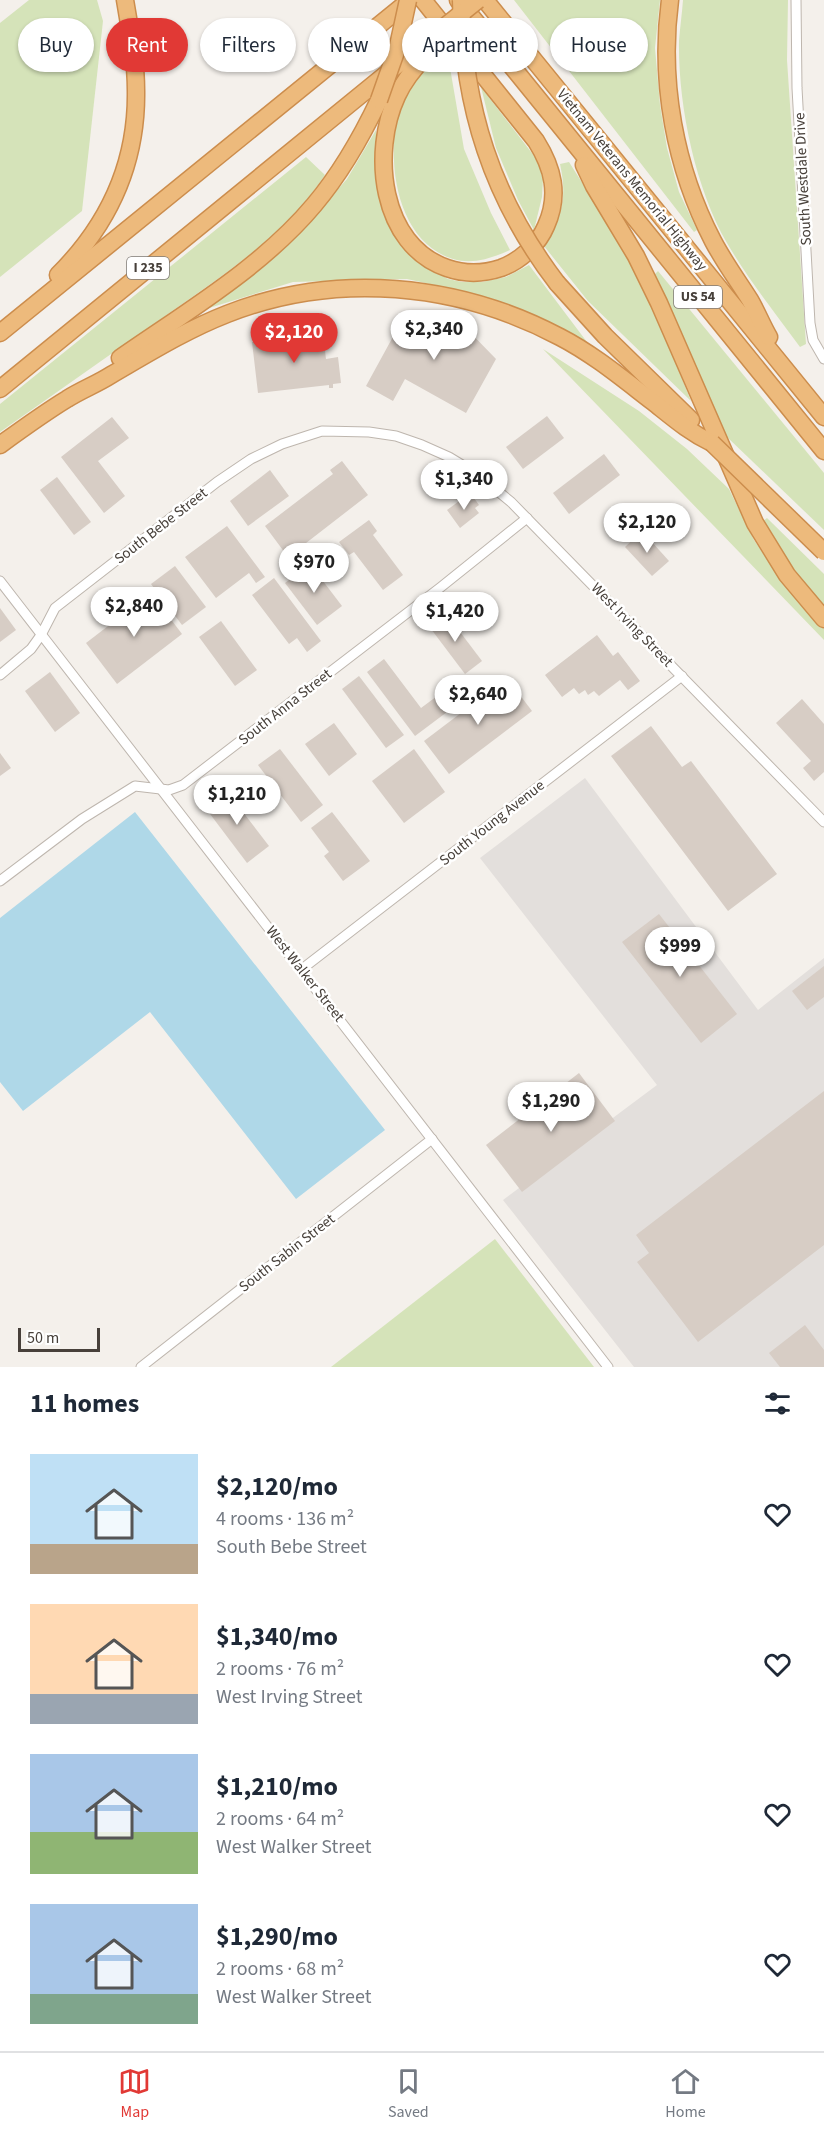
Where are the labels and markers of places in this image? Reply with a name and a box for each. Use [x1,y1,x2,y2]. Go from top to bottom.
pin: $2,340 [385,310,483,361]
pin: $2,120 [245,313,343,364]
pin: $1,340 [415,460,513,511]
pin: $2,120 [598,503,696,554]
pin: $970 [278,543,350,594]
pin: $2,840 [85,587,183,638]
pin: $1,420 [406,592,504,643]
pin: $2,640 [429,675,527,726]
pin: $1,210 [188,775,286,826]
pin: $999 [644,927,716,978]
pin: $1,290 [502,1082,600,1133]

